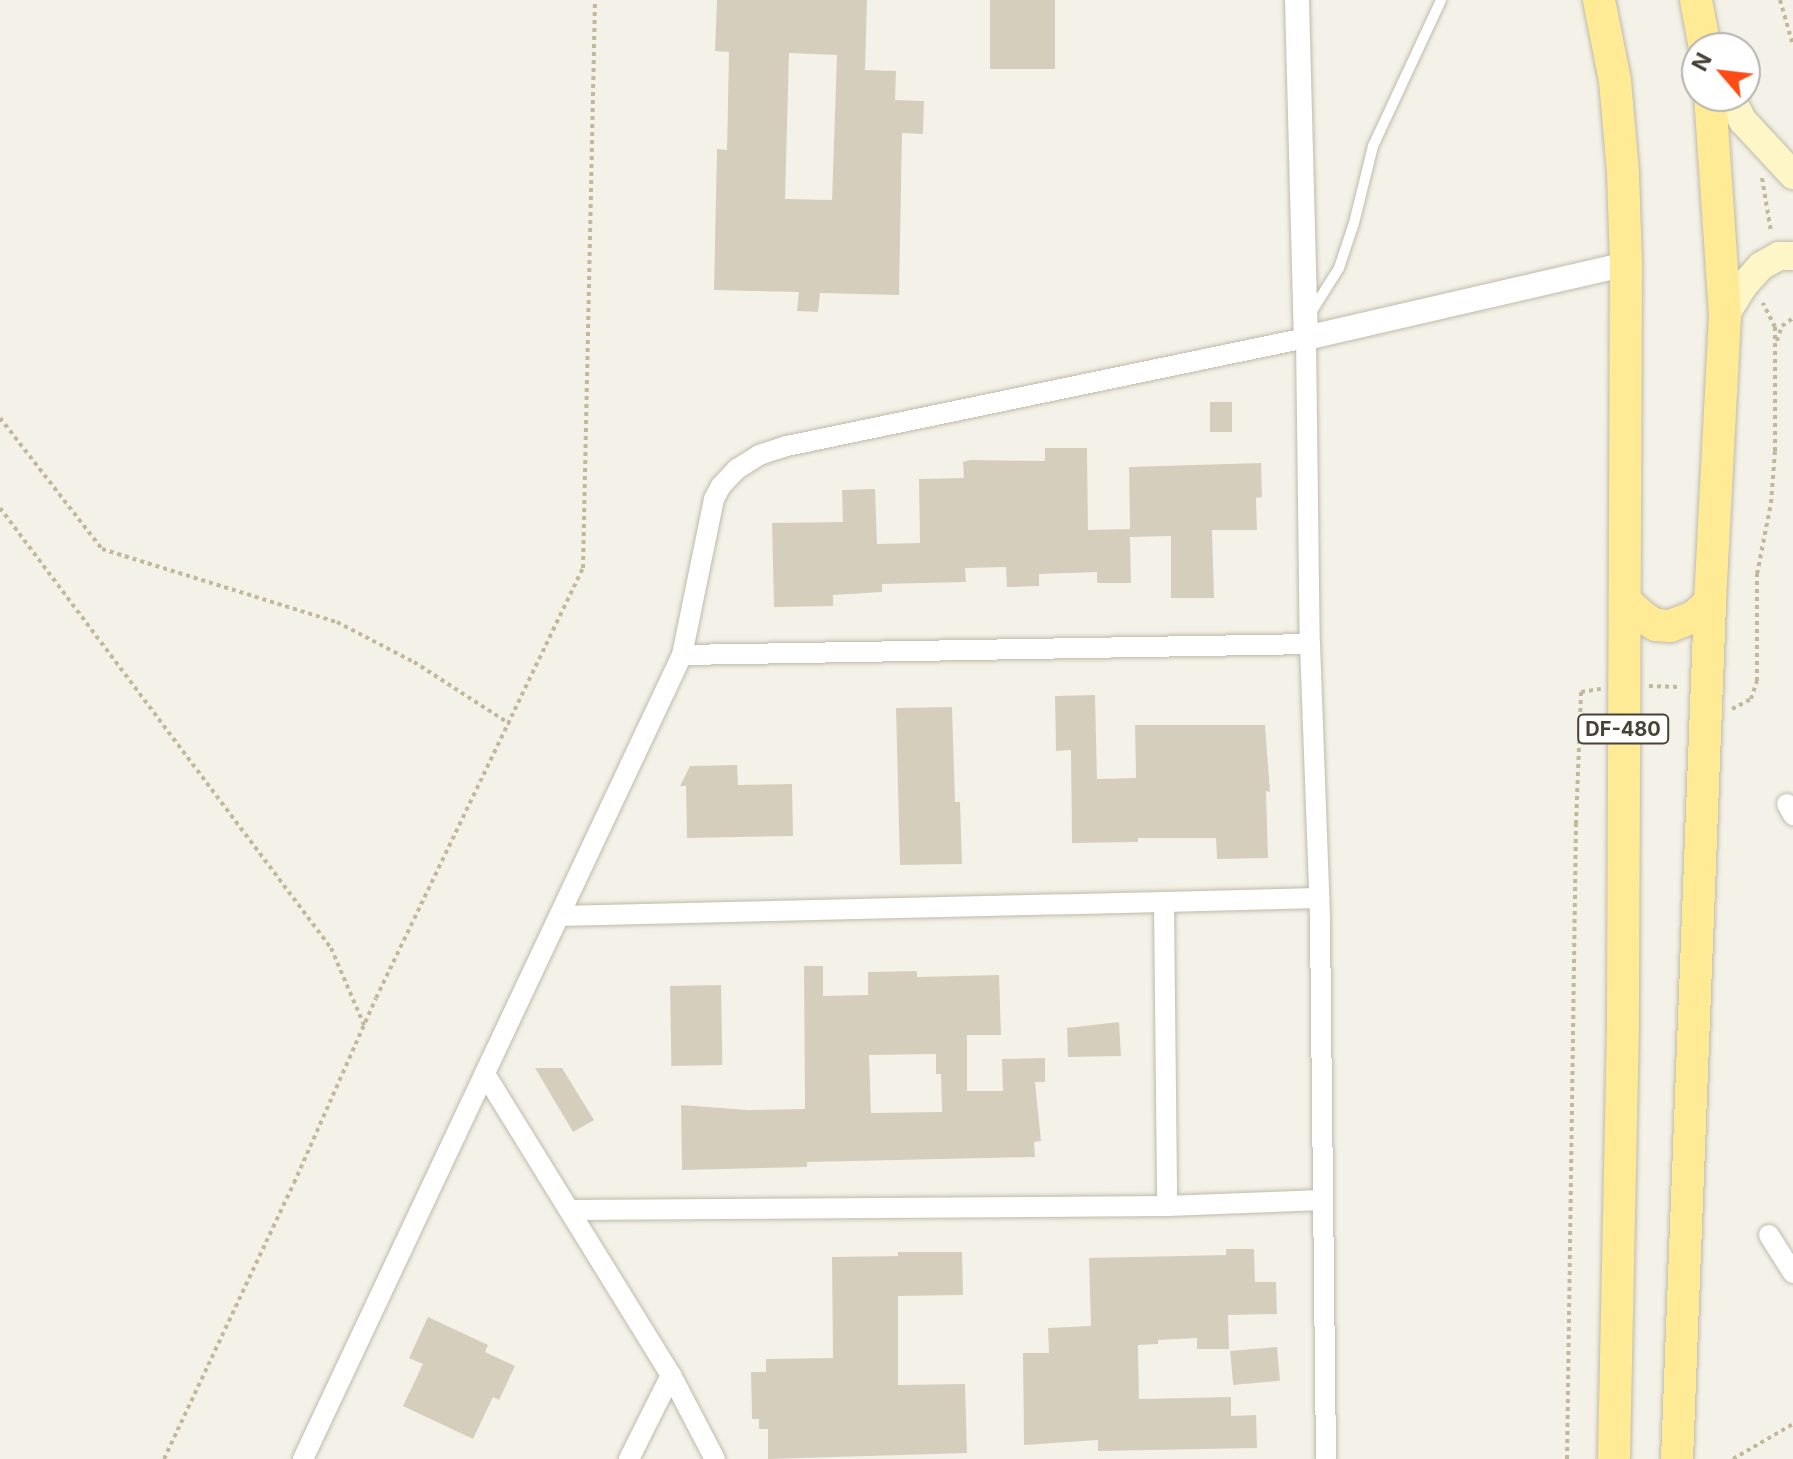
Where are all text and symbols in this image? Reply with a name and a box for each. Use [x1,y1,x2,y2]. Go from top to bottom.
north arrow [1681,32,1761,112]
text: N [1686,48,1717,75]
road number: DF-480 [1577,713,1669,745]

